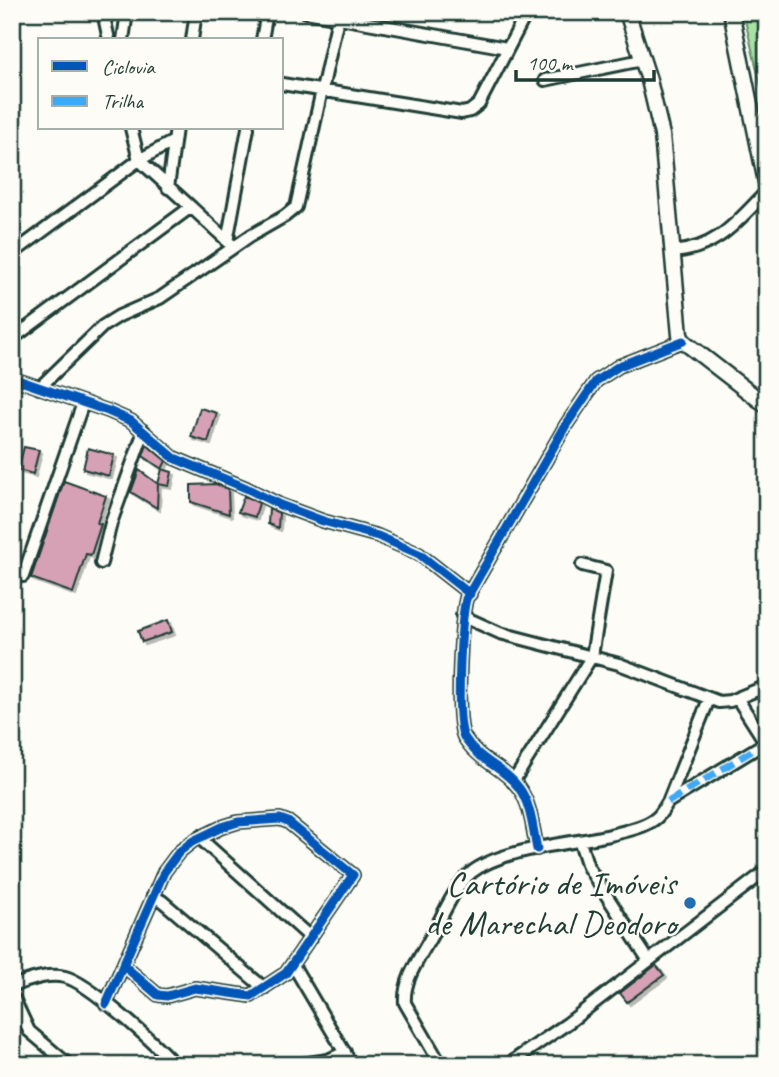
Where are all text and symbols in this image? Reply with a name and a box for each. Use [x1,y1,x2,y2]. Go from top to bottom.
legend [38,38,284,130]
scale bar [516,38,655,82]
text: 100 m [527,50,574,76]
text: Ciclovia [102,54,156,80]
text: Trilha [102,88,145,114]
place label: Cartório de Imóveis de Marechal Deodoro [425,861,680,946]
marker: Cartório de Imóveis de Marechal Deodoro [682,895,698,911]

